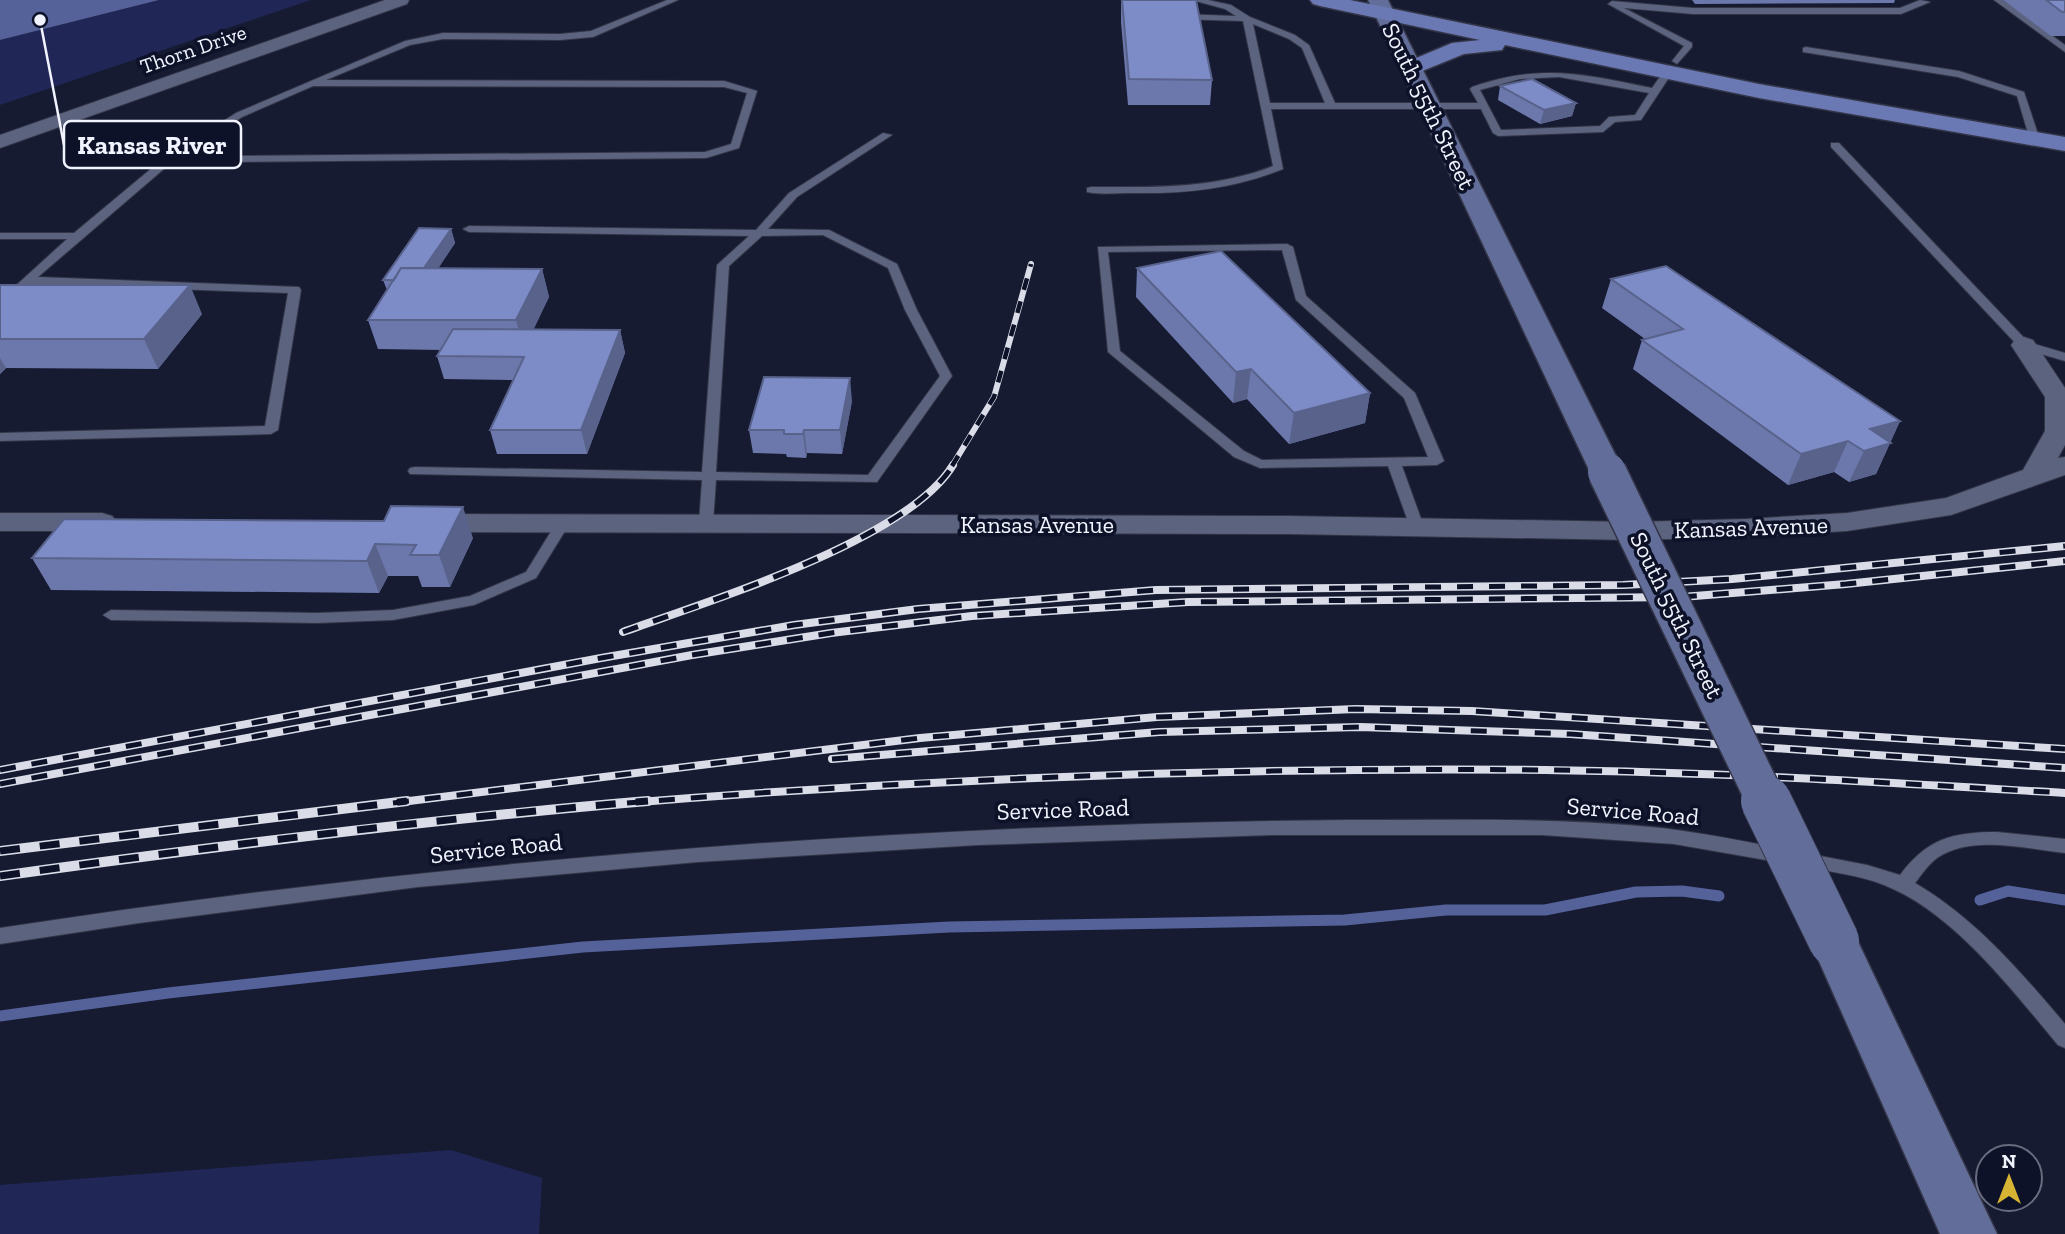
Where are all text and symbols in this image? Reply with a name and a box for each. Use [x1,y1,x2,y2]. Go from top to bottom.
street label: South 55th Street [1376,18,1482,194]
street label: Thorn Drive [137,19,249,79]
callout: Kansas River [64,121,241,168]
text: Kansas River [77,129,227,161]
street label: Kansas Avenue [960,510,1114,539]
street label: Kansas Avenue [1673,510,1829,544]
street label: South 55th Street [1624,527,1730,703]
street label: Service Road [1566,791,1700,831]
street label: Service Road [996,792,1130,826]
street label: Service Road [429,827,563,869]
north arrow [1974,1143,2044,1213]
text: N [2002,1150,2016,1173]

